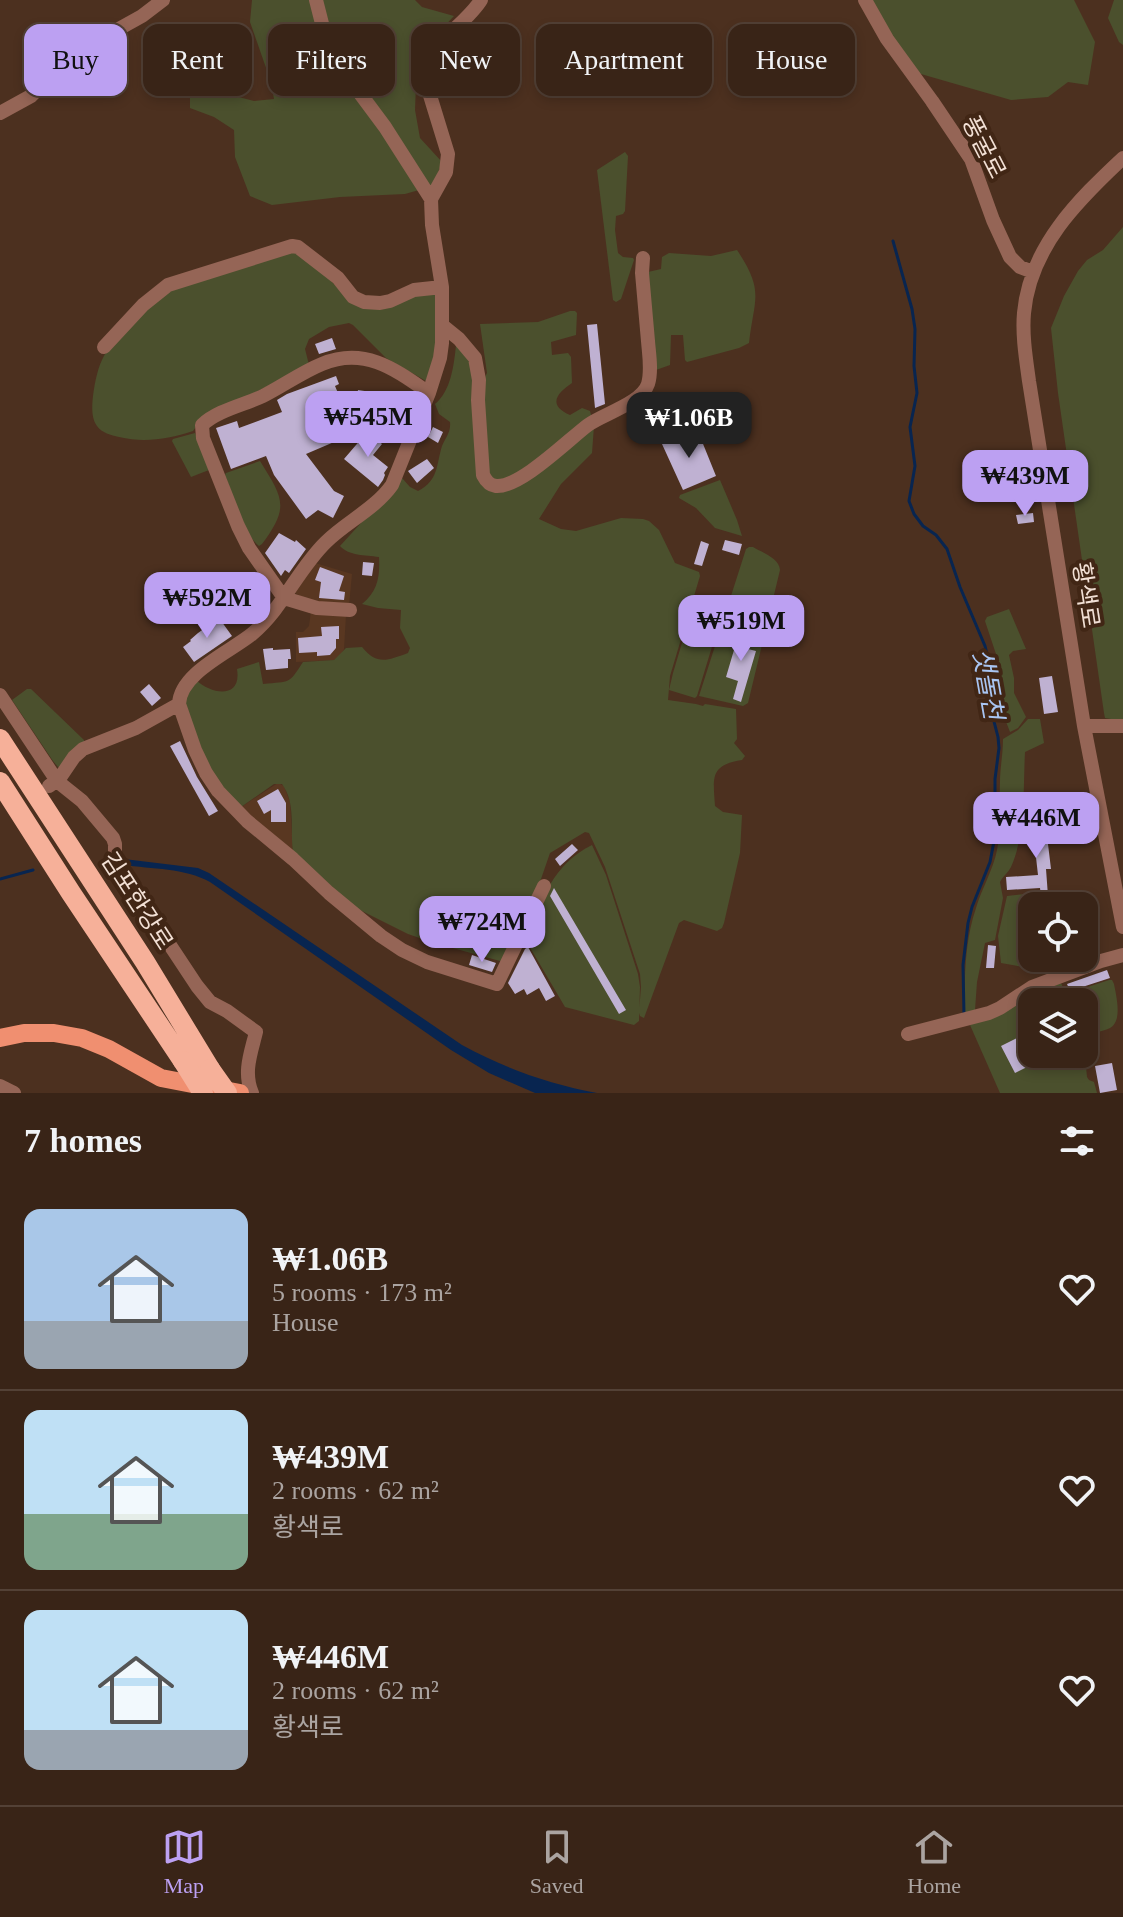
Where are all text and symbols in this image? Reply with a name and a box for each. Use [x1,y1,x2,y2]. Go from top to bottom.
chip: Buy [24,24,127,96]
chip: Rent [143,24,252,96]
chip: Filters [268,24,395,96]
chip: New [411,24,520,96]
chip: Apartment [536,24,712,96]
chip: House [728,24,855,96]
street label: 풍굴로 [957,112,1011,182]
pin: ₩545M [312,391,424,459]
pin: ₩1.06B [624,392,754,460]
text: ₩545M [323,402,413,431]
text: ₩1.06B [645,403,733,432]
pin: ₩439M [969,450,1081,518]
text: ₩439M [980,461,1070,490]
street label: 황색로 [1068,560,1104,630]
pin: ₩592M [151,572,263,640]
text: ₩592M [162,583,252,612]
pin: ₩519M [685,595,797,663]
text: ₩519M [696,606,786,635]
water label: 샛돌천 [967,646,1009,725]
pin: ₩446M [980,792,1092,860]
text: ₩446M [991,803,1081,832]
street label: 김포한강로 [96,848,178,954]
map controls [1018,892,1098,1068]
button: locate [1018,892,1098,972]
pin: ₩724M [426,896,538,964]
text: ₩724M [437,907,527,936]
button: layers [1018,988,1098,1068]
icon: filters [1055,1119,1099,1163]
text: 7 homes [24,1122,142,1159]
text: ₩1.06B [272,1240,388,1277]
icon: home [88,1241,184,1337]
icon: heart [1055,1267,1099,1311]
text: 5 rooms · 173 m² [272,1278,452,1307]
text: House [272,1308,338,1337]
text: ₩439M [272,1438,389,1475]
icon: home [88,1442,184,1538]
icon: heart [1055,1468,1099,1512]
text: 2 rooms · 62 m² [272,1476,439,1505]
text: 황색로 [272,1513,344,1542]
text: ₩446M [272,1638,389,1675]
icon: home [88,1642,184,1738]
icon: heart [1055,1668,1099,1712]
text: 2 rooms · 62 m² [272,1676,439,1705]
text: 황색로 [272,1713,344,1742]
tab: Map [162,1825,206,1899]
tab: Saved [530,1825,583,1899]
tab: Home [907,1825,961,1899]

